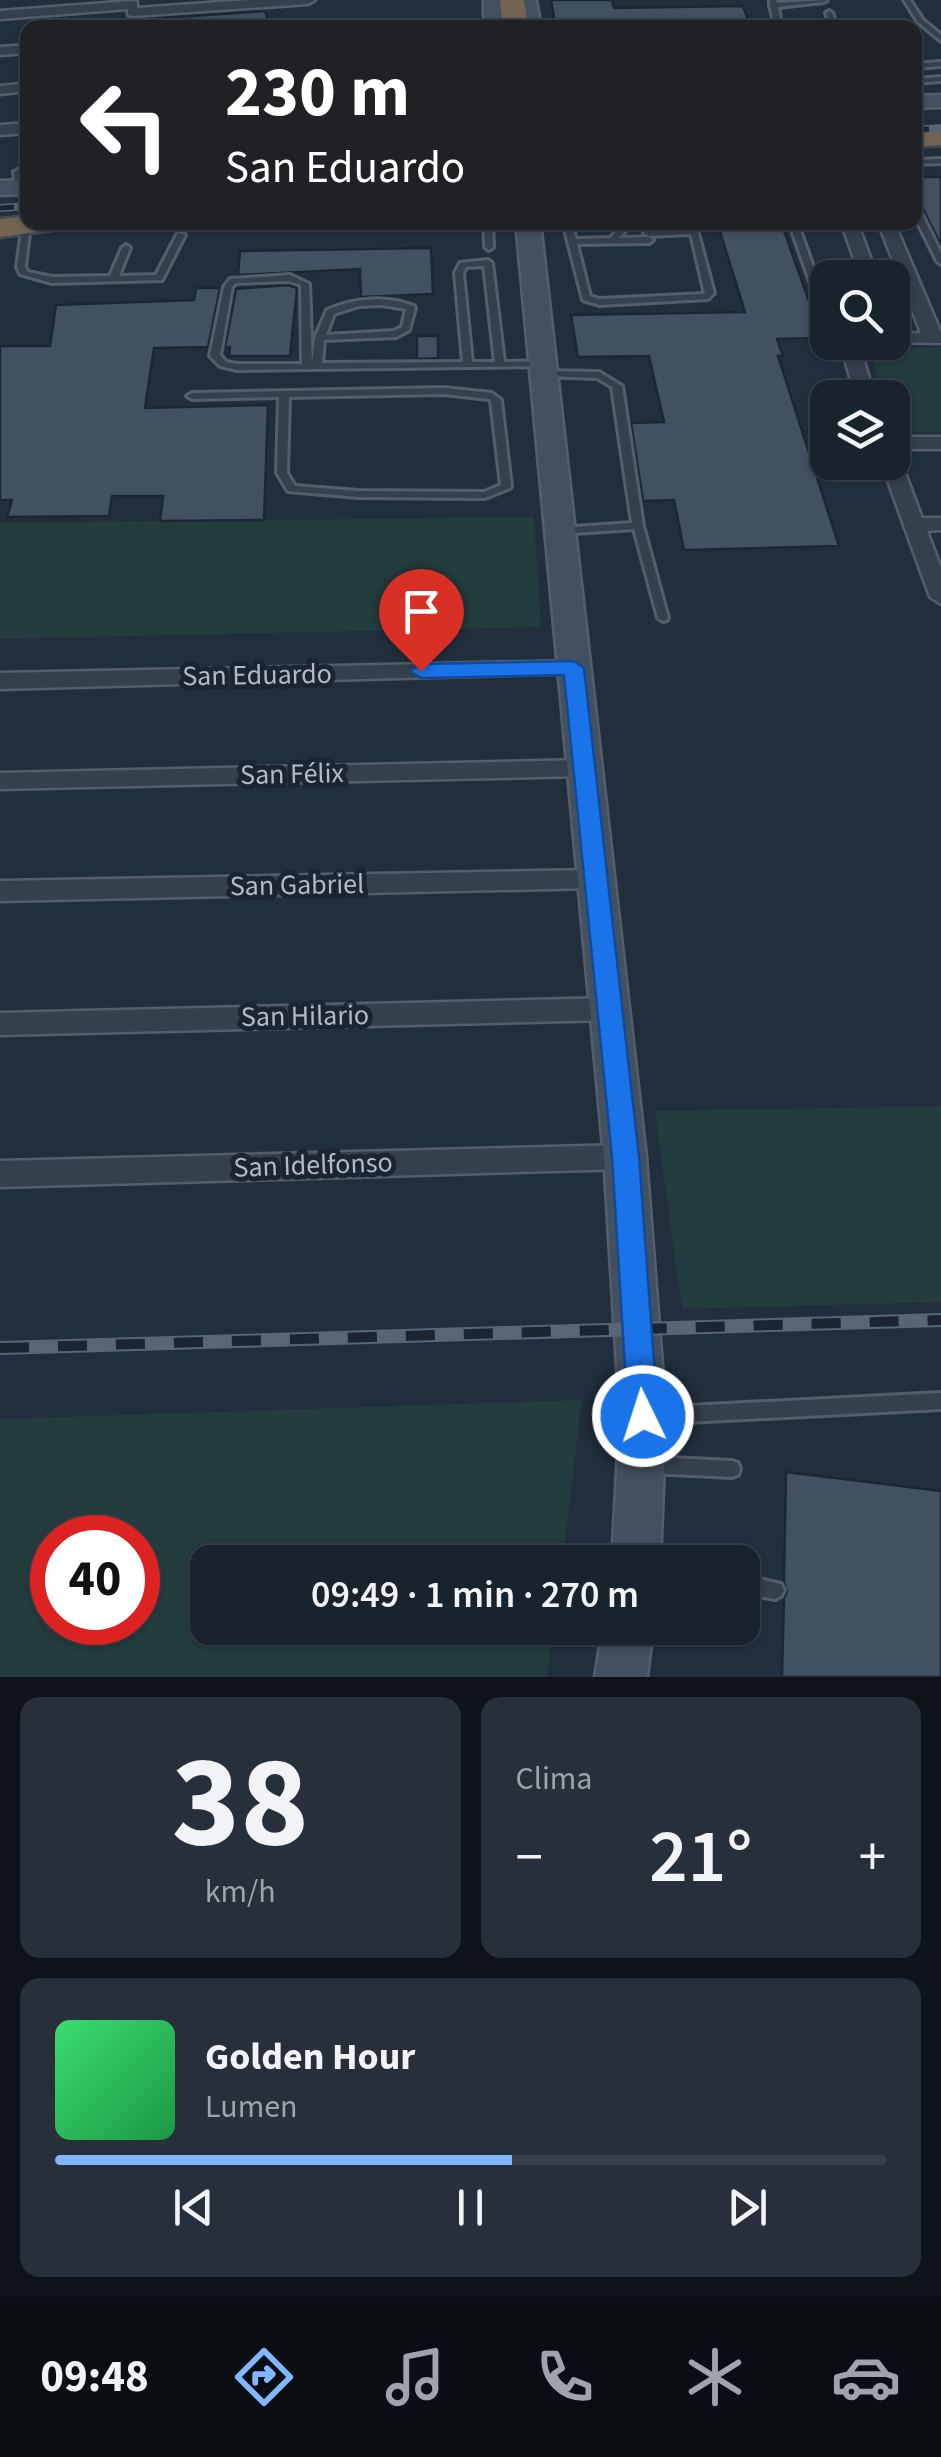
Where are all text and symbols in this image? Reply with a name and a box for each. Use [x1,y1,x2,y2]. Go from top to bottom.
text: 230 m [225,43,410,143]
icon: left [60,60,190,190]
text: San Eduardo [225,136,465,200]
map controls [810,260,910,480]
button: search [810,260,910,360]
button: layers [810,380,910,480]
pin [379,569,464,672]
icon: arrive [394,584,449,639]
street label: San Eduardo [182,654,332,696]
street label: San Félix [240,753,345,795]
street label: San Gabriel [229,864,365,906]
street label: San Hilario [241,995,369,1037]
street label: San Idelfonso [233,1142,393,1188]
position arrow [591,1364,695,1468]
speed limit sign: 40 [30,1515,160,1645]
text: 09:49 · 1 min · 270 m [311,1568,639,1622]
text: 38 [172,1711,309,1896]
text: Clima [516,1756,592,1802]
text: 21° [649,1804,752,1911]
text: − [516,1819,543,1897]
text: + [859,1819,886,1897]
text: km/h [205,1869,276,1915]
text: Golden Hour [205,2030,415,2084]
text: Lumen [205,2084,298,2130]
icon: previous [166,2180,221,2235]
icon: pause [443,2180,498,2235]
icon: next [720,2180,775,2235]
icon: directions [229,2342,299,2412]
icon: music [380,2342,450,2412]
icon: phone [530,2342,600,2412]
icon: climate [680,2342,750,2412]
icon: car [831,2342,901,2412]
text: 09:48 [40,2345,149,2409]

